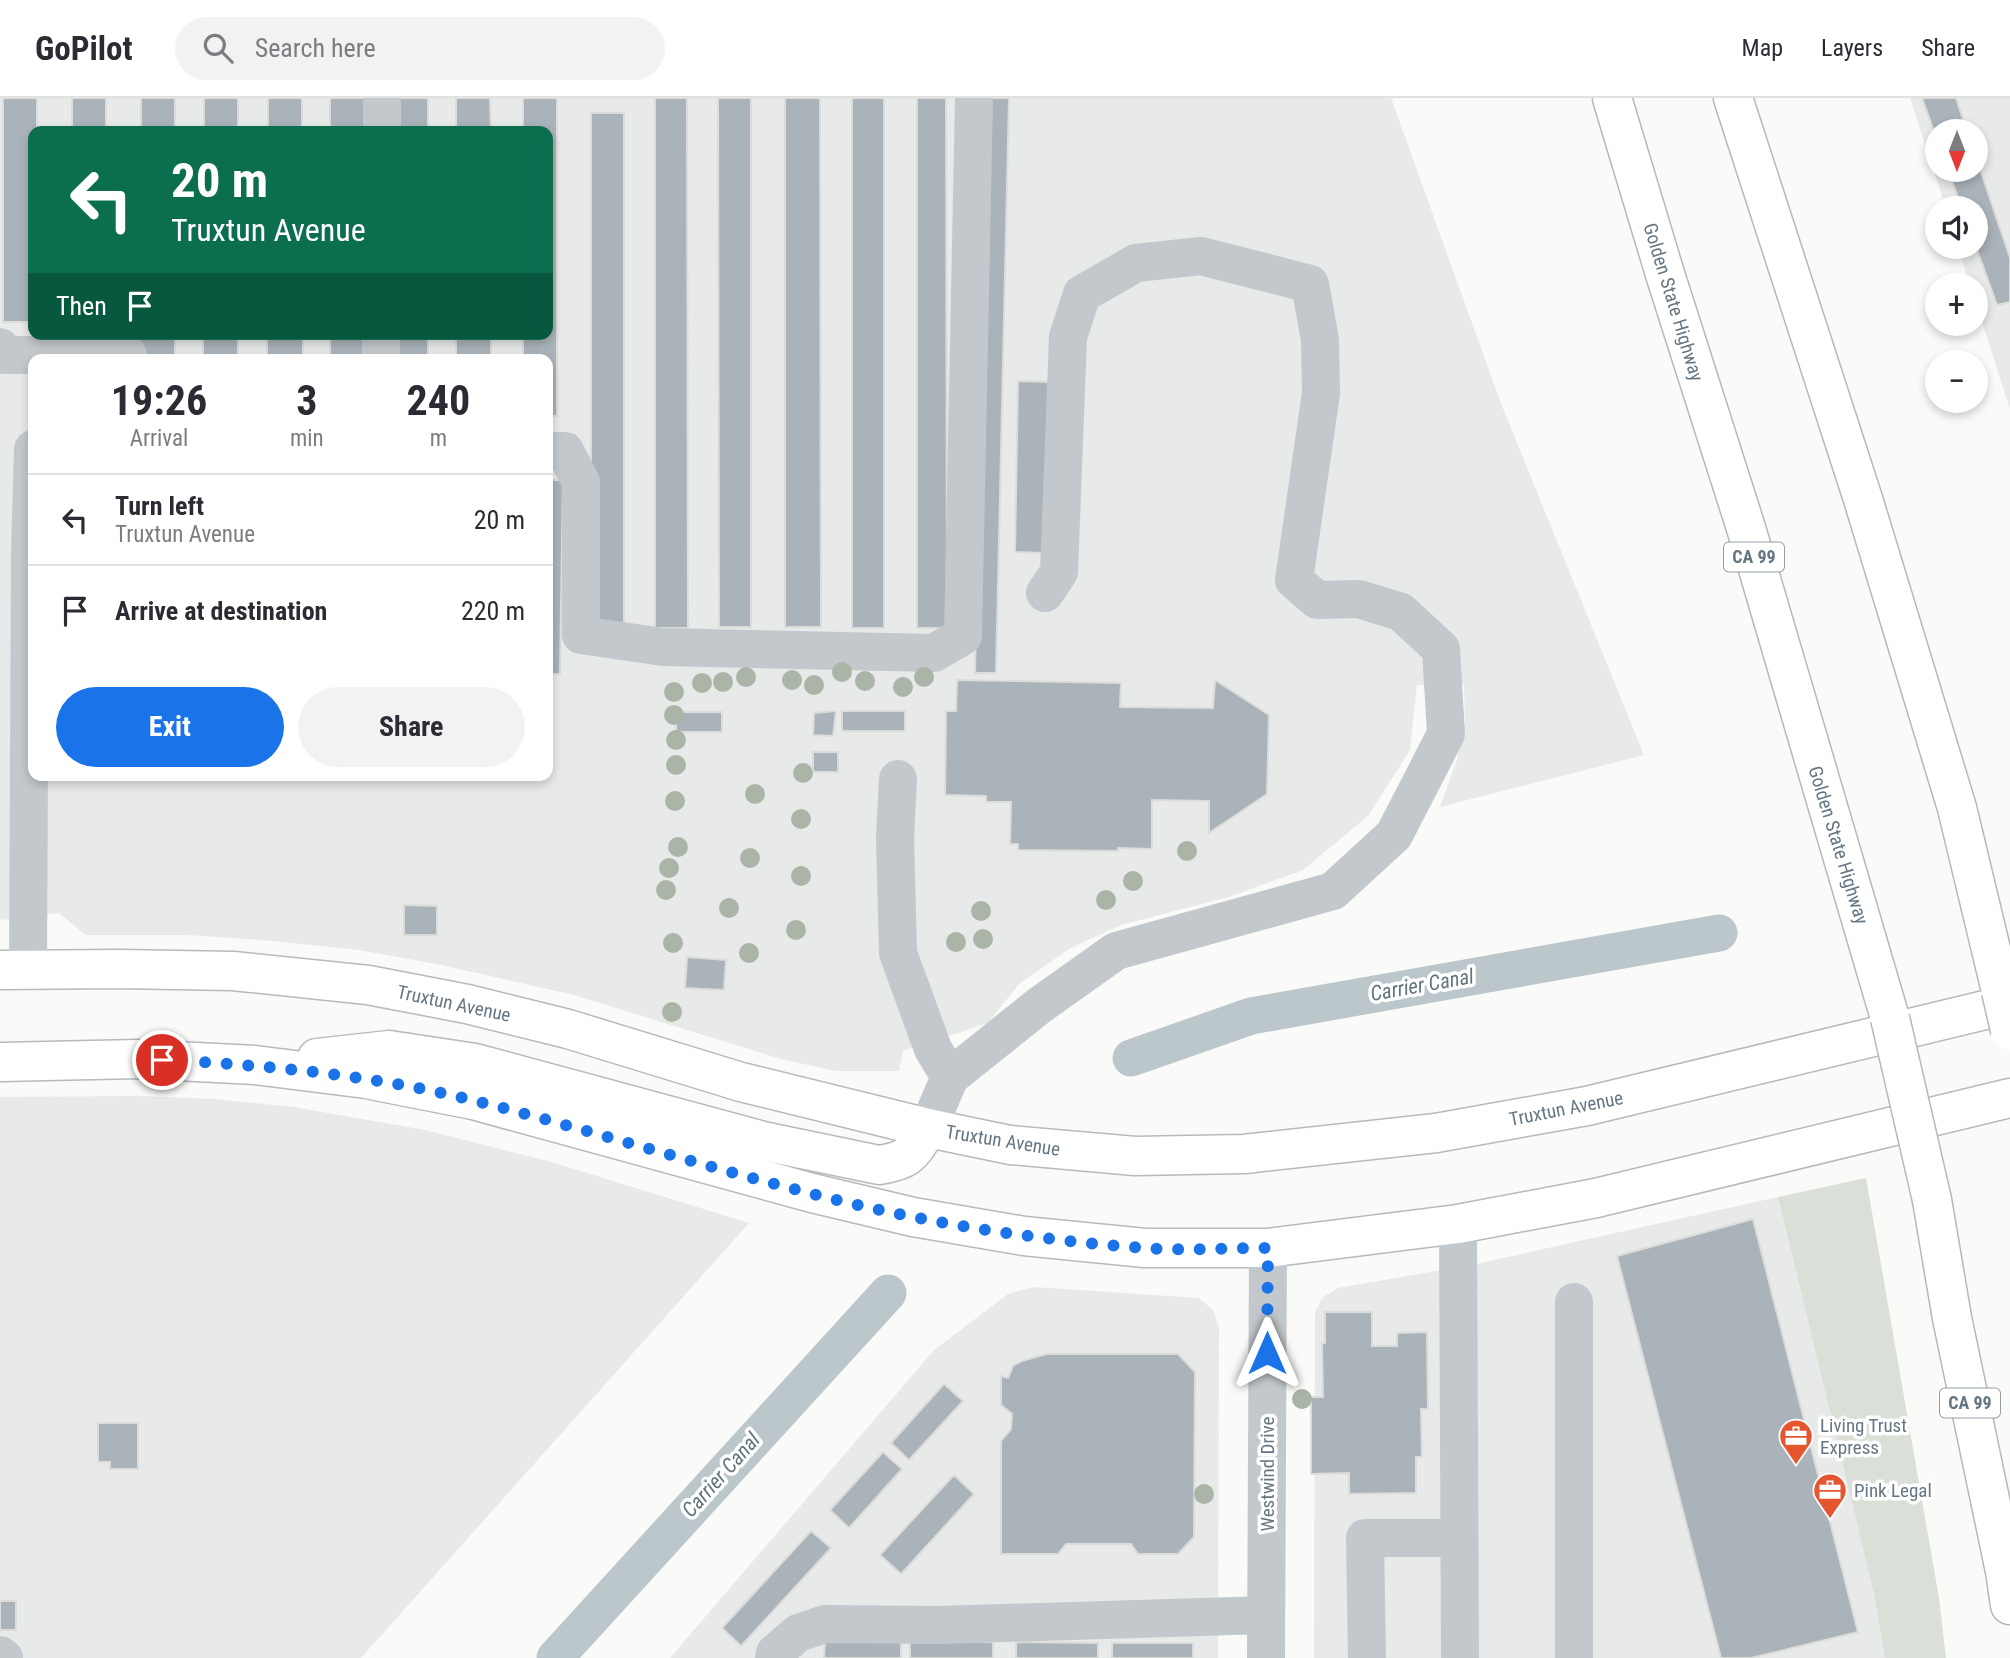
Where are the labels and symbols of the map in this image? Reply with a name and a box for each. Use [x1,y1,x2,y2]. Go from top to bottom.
north arrow [1925,119,1988,182]
street label: Golden State Highway [1638,220,1709,384]
road number: CA 99 [1724,542,1784,572]
street label: Golden State Highway [1803,763,1874,927]
water label: Carrier Canal [1368,964,1476,1006]
street label: Truxtun Avenue [395,980,513,1027]
pin [132,1030,192,1090]
street label: Truxtun Avenue [1507,1086,1625,1131]
street label: Truxtun Avenue [944,1120,1062,1161]
position arrow [1230,1316,1304,1390]
road number: CA 99 [1940,1388,2000,1418]
place label: Living Trust Express [1820,1414,1907,1459]
street label: Westwind Drive [1256,1416,1279,1531]
office icon: Living Trust Express [1777,1417,1815,1466]
water label: Carrier Canal [677,1428,765,1522]
office icon: Pink Legal [1811,1471,1849,1520]
place label: Pink Legal [1854,1479,1932,1502]

